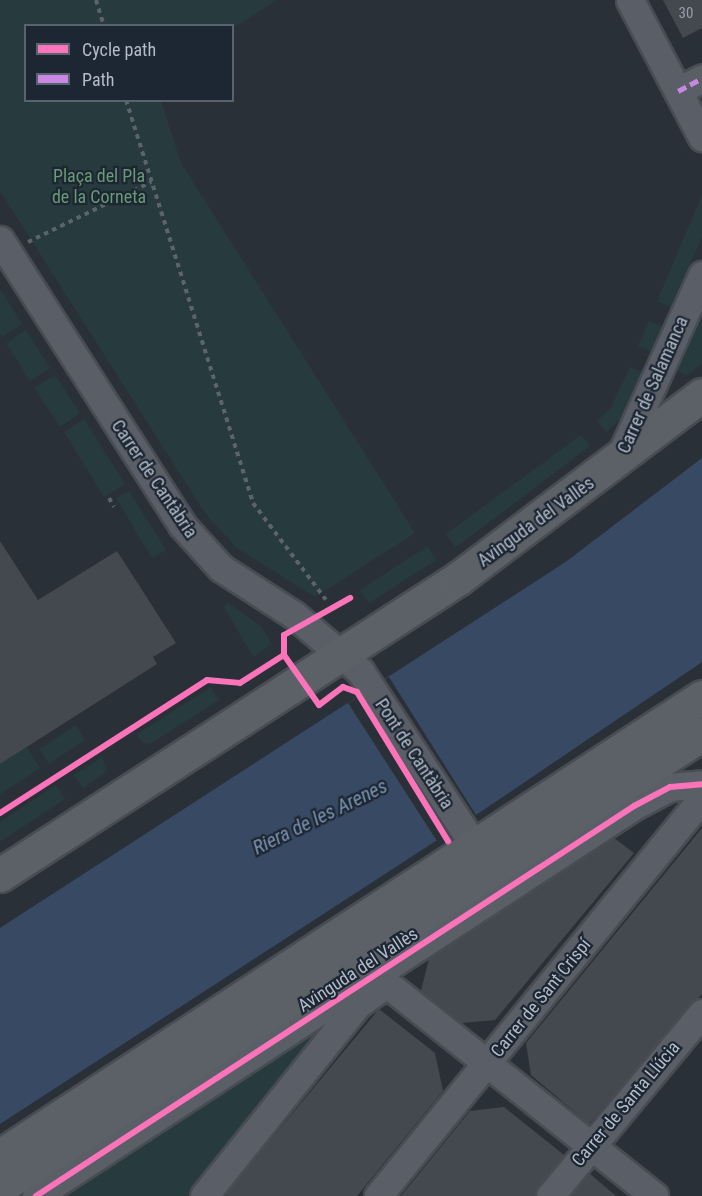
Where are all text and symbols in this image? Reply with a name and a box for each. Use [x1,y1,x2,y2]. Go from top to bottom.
house number: 30 [679,5,693,23]
legend [24,24,234,102]
text: Cycle path [82,39,156,60]
text: Path [82,69,115,90]
park label: Plaça del Pla de la Corneta [52,166,146,208]
street label: Carrer de Salamanca [613,313,693,457]
street label: Carrer de Cantàbria [107,416,201,542]
street label: Avinguda del Vallès [474,473,598,571]
street label: Pont de Cantàbria [370,695,458,813]
water label: Riera de les Arenes [249,774,391,860]
street label: Avinguda del Vallès [294,923,422,1017]
street label: Carrer de Sant Crispí [487,934,595,1062]
street label: Carrer de Santa Llúcia [567,1037,685,1171]

